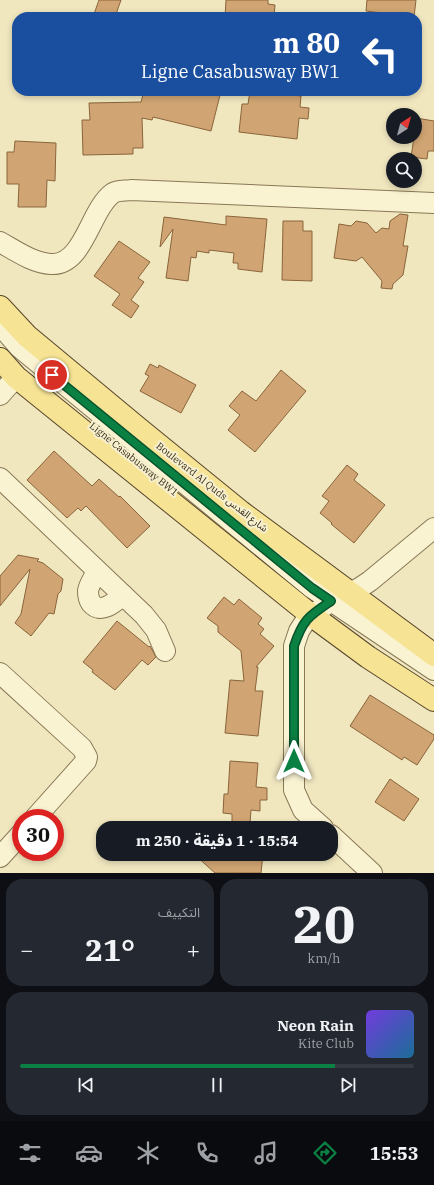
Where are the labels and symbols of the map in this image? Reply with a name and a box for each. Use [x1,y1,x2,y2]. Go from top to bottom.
north arrow [386,108,422,144]
pin [35,358,69,392]
street label: Ligne Casabusway BW1 [87,419,181,499]
street label: Boulevard Al Quds شارع القدس [153,439,271,536]
position arrow [273,740,315,782]
speed limit sign: 30 [12,809,64,861]

